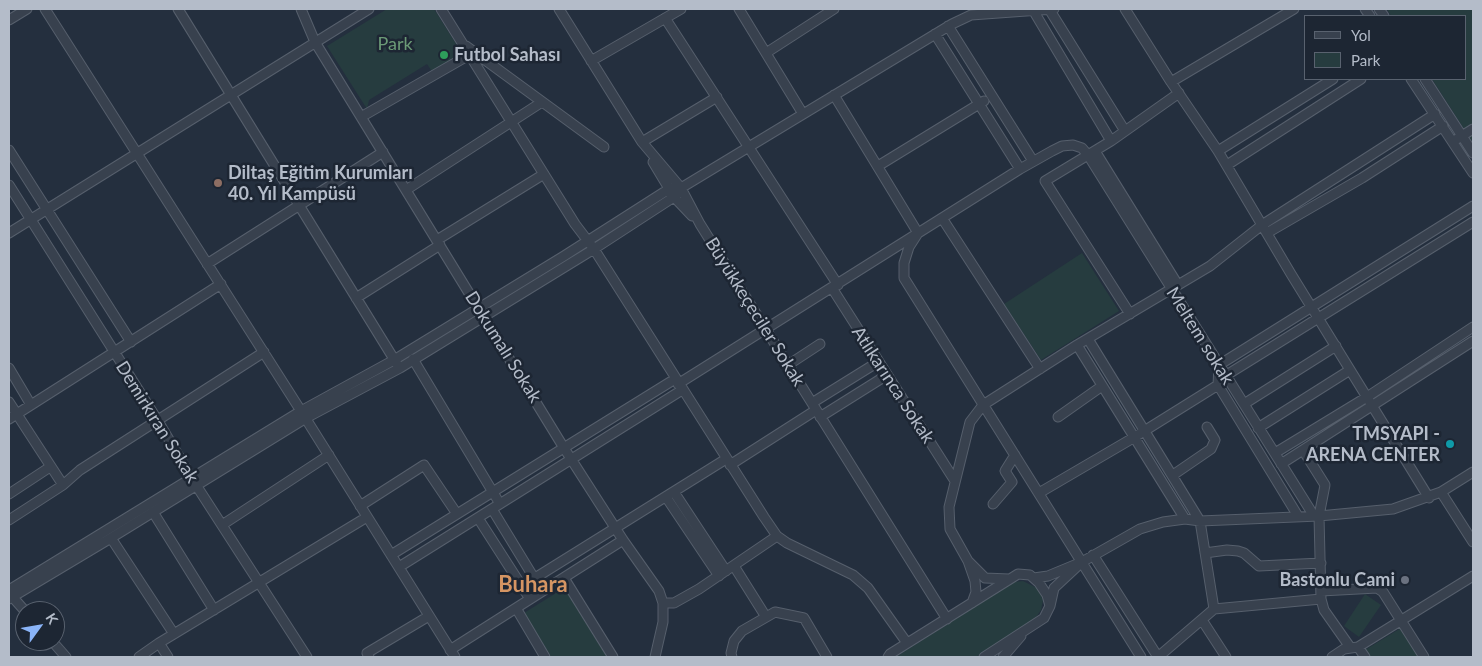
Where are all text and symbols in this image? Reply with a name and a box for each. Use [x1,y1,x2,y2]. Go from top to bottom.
legend [1304,15,1467,80]
text: Yol [1351,26,1371,44]
park label: Park [377,33,413,55]
place label: Futbol Sahası [454,44,560,66]
marker: Futbol Sahası [438,49,450,61]
text: Park [1351,51,1380,69]
place label: Diltaş Eğitim Kurumları 40. Yıl Kampüsü [228,162,413,204]
marker: Diltaş Eğitim Kurumları 40. Yıl Kampüsü [212,177,224,189]
street label: Büyükkeçeciler Sokak [701,234,809,390]
street label: Meltem sokak [1161,283,1239,389]
street label: Dokumalı Sokak [460,287,546,407]
street label: Atlıkarınca Sokak [847,323,939,447]
street label: Demirkıran Sokak [111,357,203,487]
place label: TMSYAPI - ARENA CENTER [1306,423,1440,466]
marker: TMSYAPI - ARENA CENTER [1444,438,1456,450]
place label: Bastonlu Cami [1279,569,1395,591]
district label: Buhara [498,572,568,598]
marker: Bastonlu Cami [1399,574,1411,586]
north arrow [15,601,65,651]
text: K [43,610,62,627]

